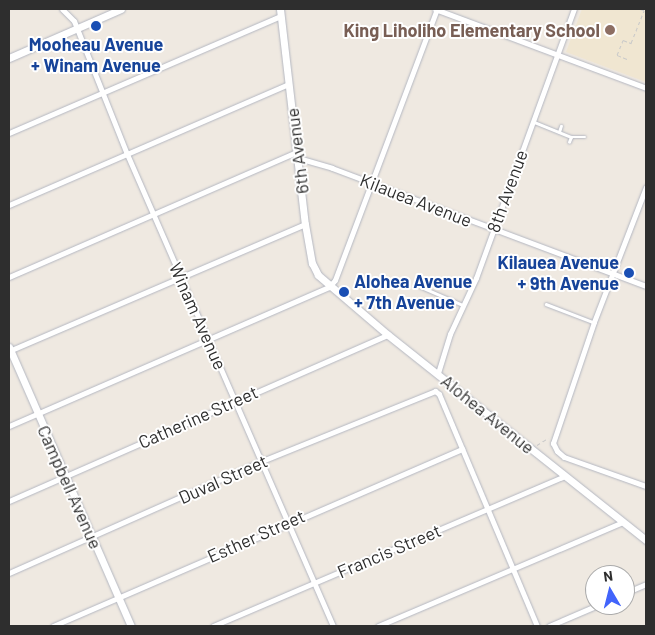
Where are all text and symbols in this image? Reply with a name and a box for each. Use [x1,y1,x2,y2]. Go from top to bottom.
place label: King Liholiho Elementary School [343,19,600,41]
marker: Mooheau Avenue + Winam Avenue [90,20,102,32]
marker: King Liholiho Elementary School [604,24,616,36]
place label: Mooheau Avenue + Winam Avenue [29,34,163,76]
street label: 6th Avenue [281,107,313,195]
street label: 8th Avenue [482,147,532,235]
street label: Kilauea Avenue [357,169,475,231]
place label: Kilauea Avenue + 9th Avenue [497,252,619,294]
street label: Winam Avenue [165,259,231,373]
marker: Kilauea Avenue + 9th Avenue [623,267,635,279]
place label: Alohea Avenue + 7th Avenue [354,271,472,314]
marker: Alohea Avenue + 7th Avenue [338,286,350,298]
street label: Alohea Avenue [437,370,539,458]
street label: Catherine Street [135,381,261,453]
street label: Campbell Avenue [33,422,107,552]
street label: Duval Street [175,450,271,508]
street label: Esther Street [204,505,308,567]
street label: Francis Street [334,519,444,583]
north arrow [585,565,635,615]
text: N [602,567,614,585]

